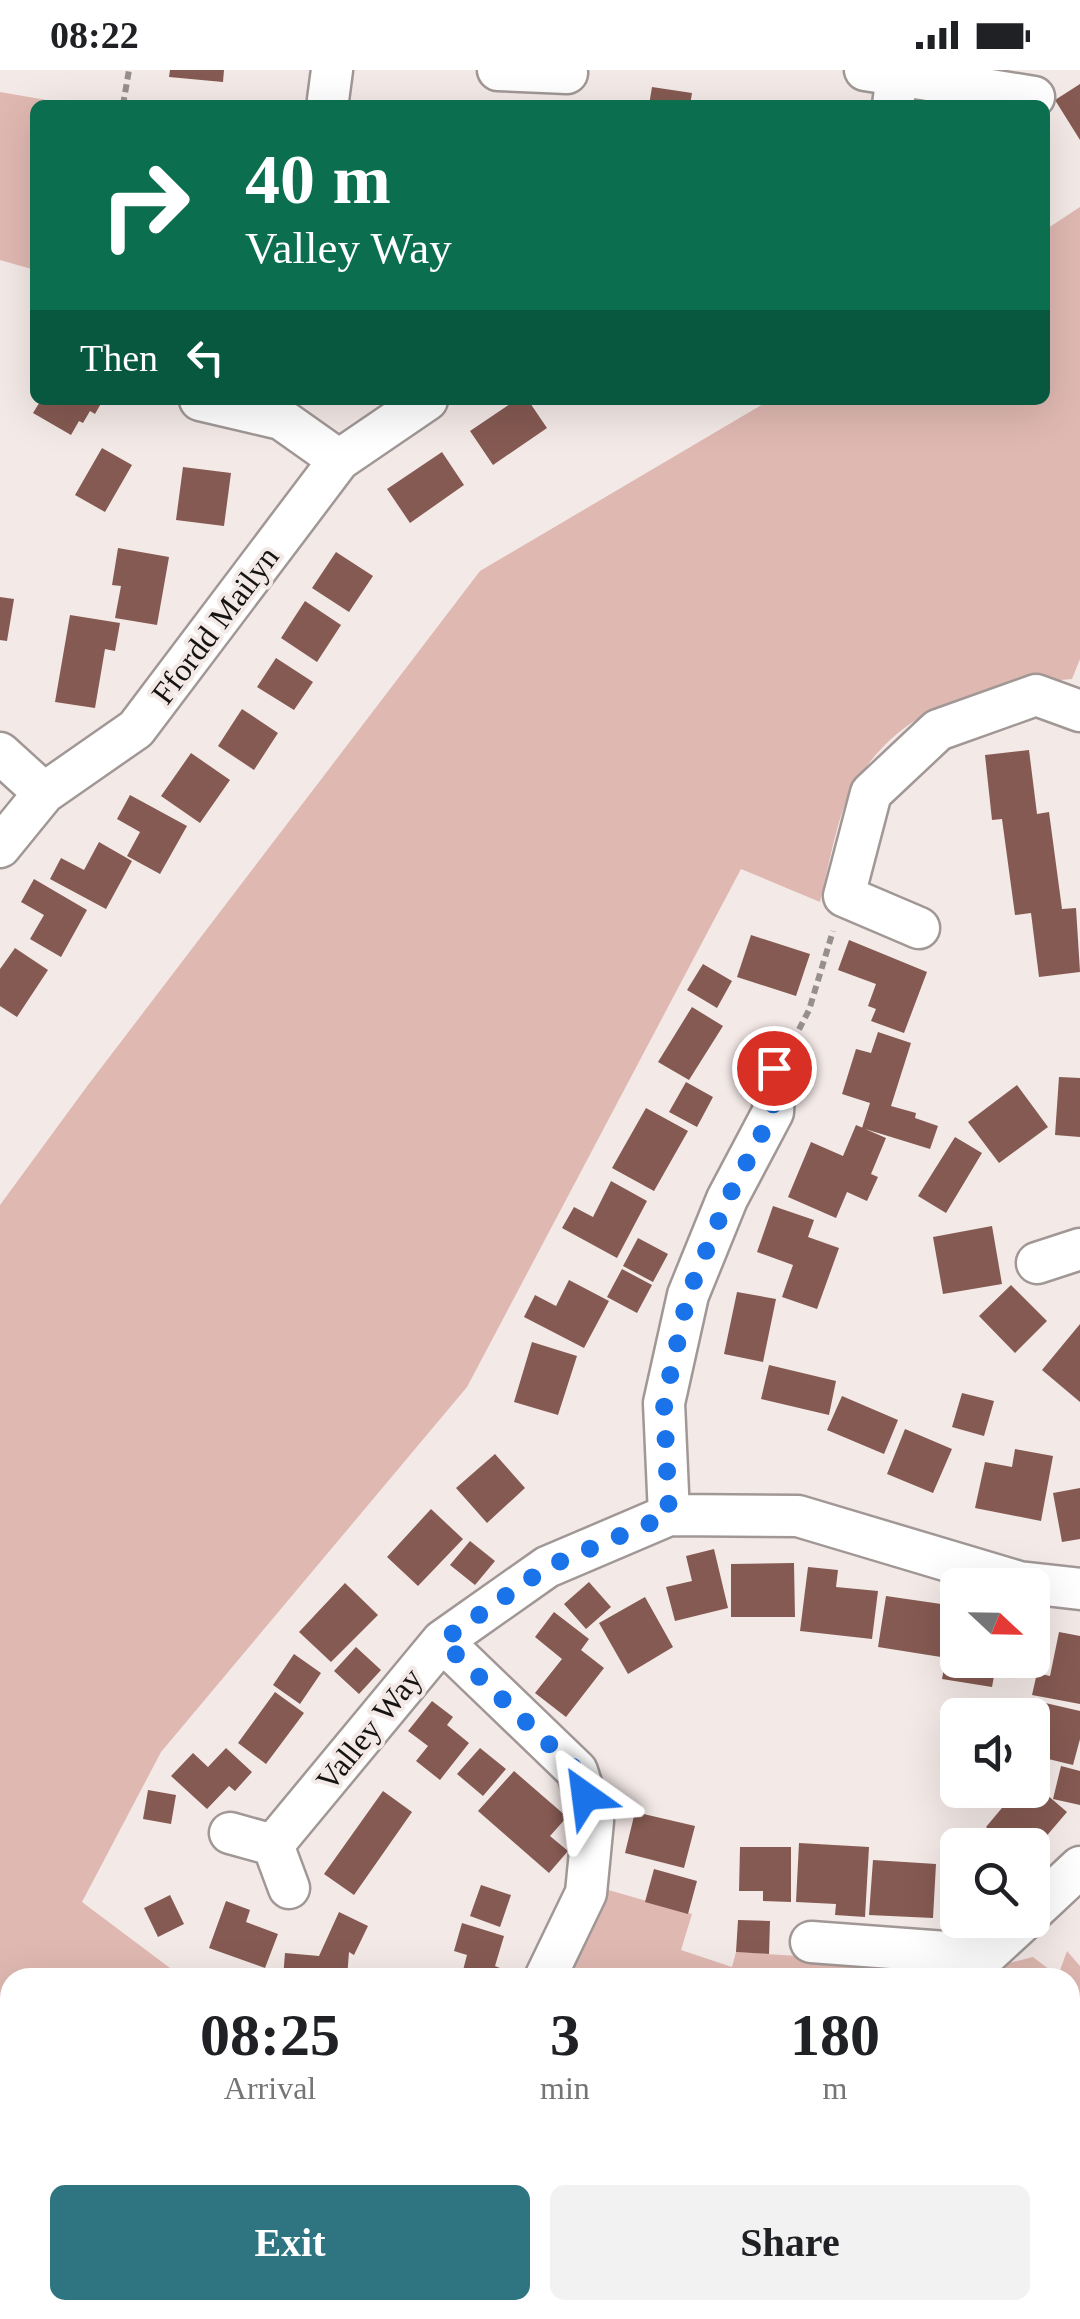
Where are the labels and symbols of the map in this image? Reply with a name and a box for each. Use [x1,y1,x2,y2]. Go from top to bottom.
street label: Ffordd Mailyn [144,539,286,711]
pin [732,1026,817,1111]
north arrow [940,1568,1050,1678]
street label: Valley Way [309,1661,429,1797]
position arrow [533,1744,637,1848]

